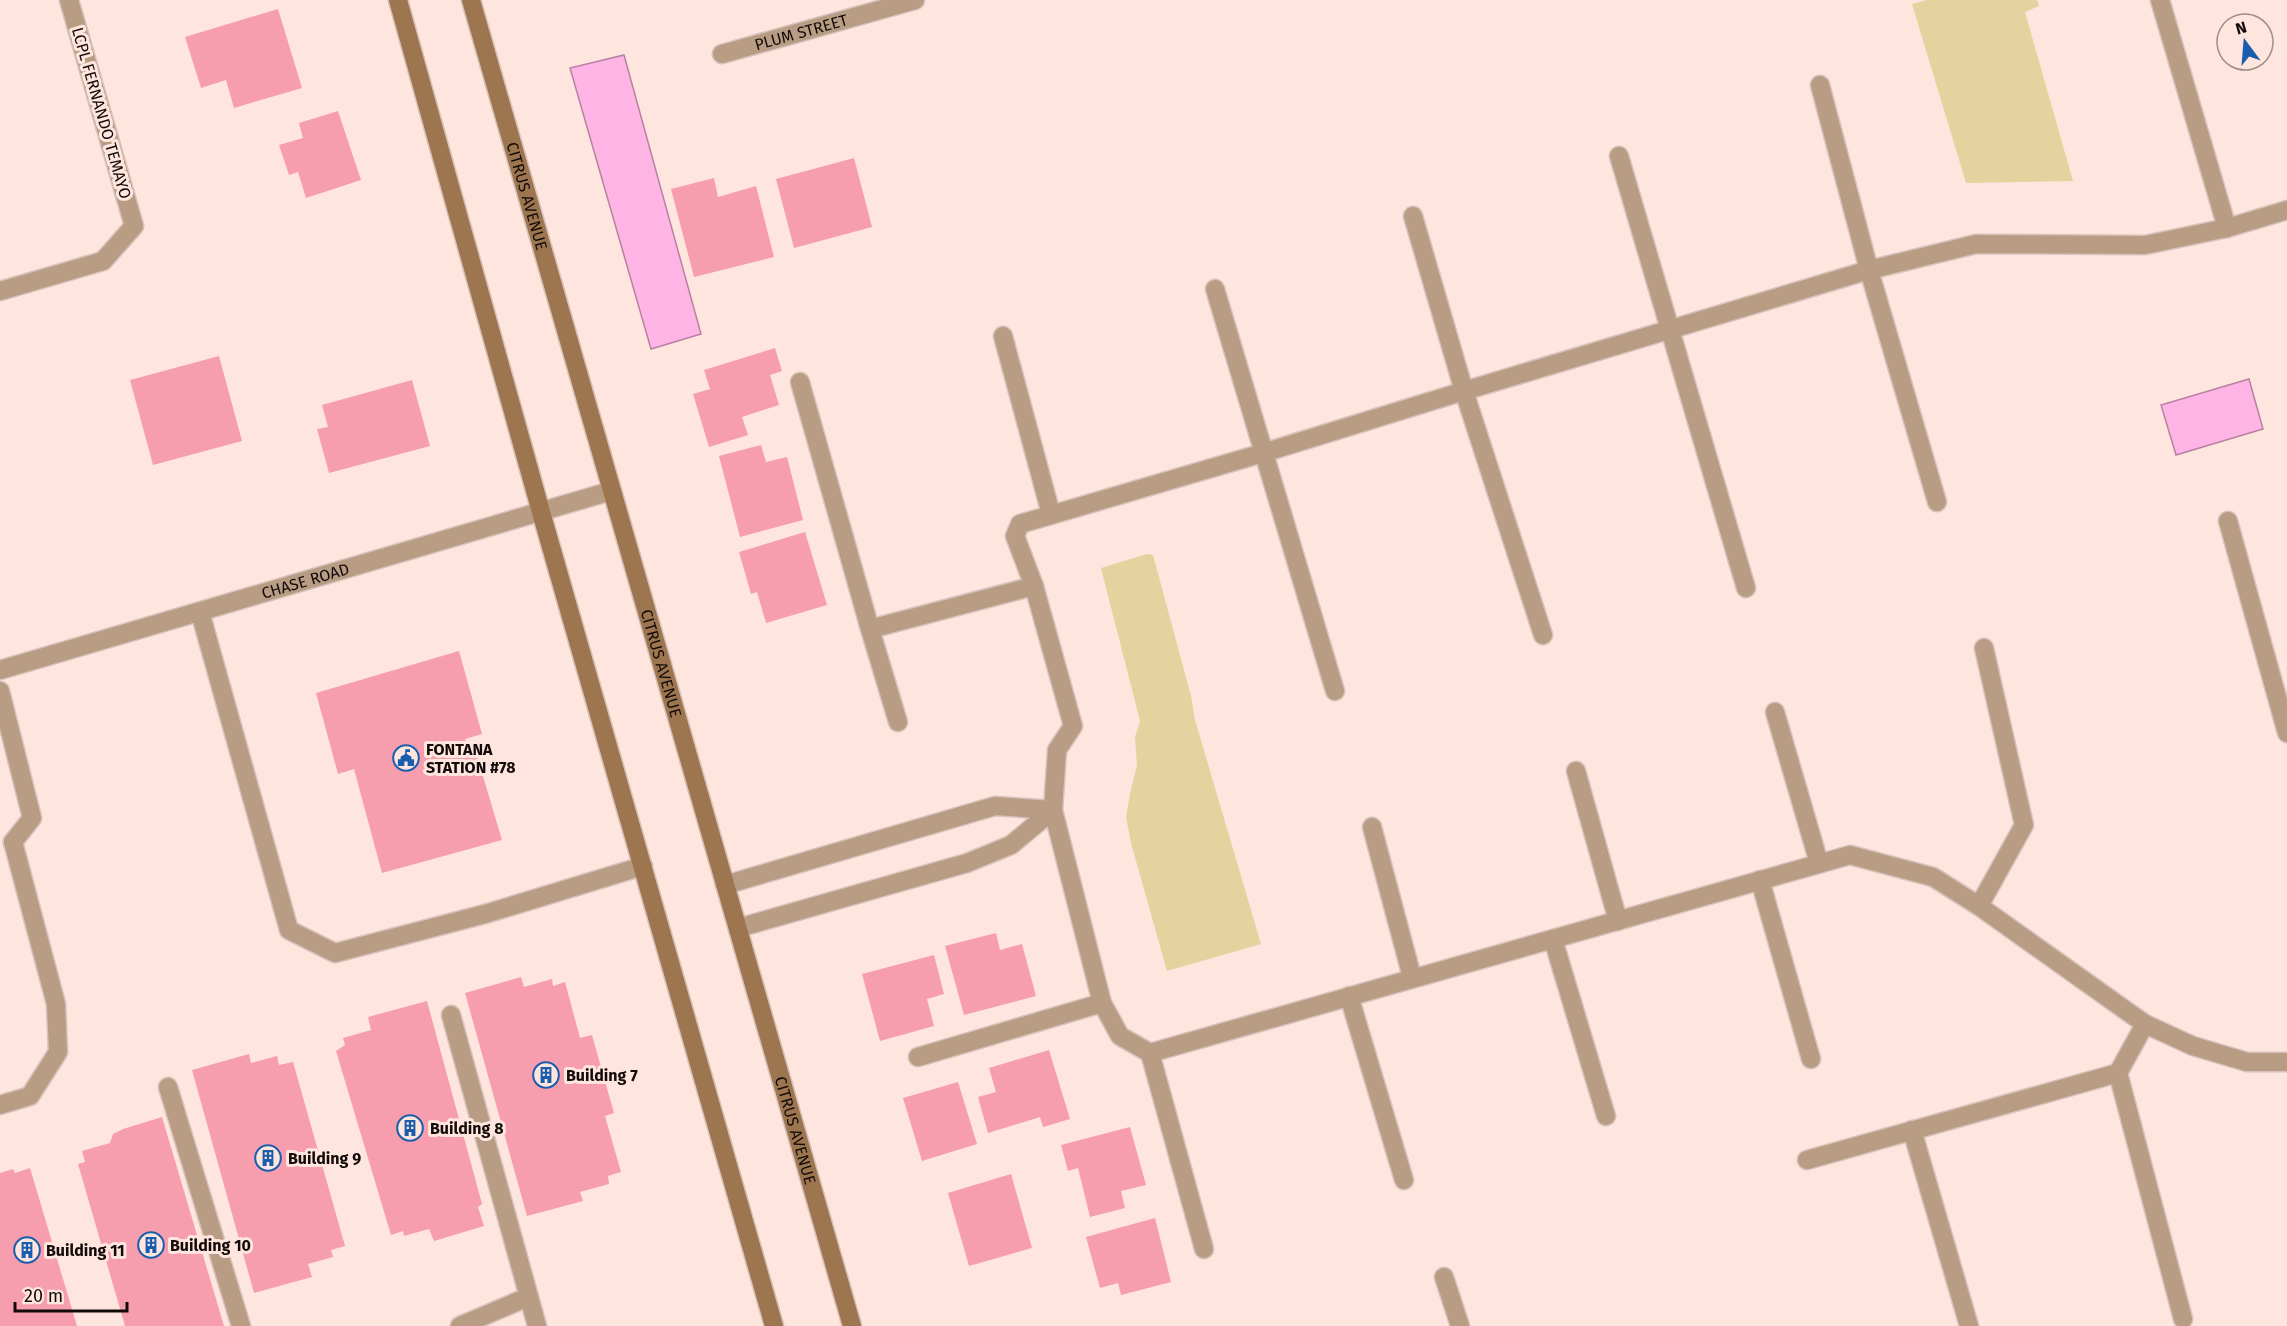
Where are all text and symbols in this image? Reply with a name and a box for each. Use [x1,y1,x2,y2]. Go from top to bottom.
street label: PLUM STREET [752,10,851,54]
north arrow [2215,12,2275,72]
text: N [2233,17,2249,39]
street label: LCPL FERNANDO TEMAYO [68,25,135,201]
street label: CITRUS AVENUE [502,140,551,252]
street label: CHASE ROAD [259,559,351,603]
street label: CITRUS AVENUE [637,607,686,720]
place label: FONTANA STATION #78 [426,740,516,777]
public building icon: FONTANA STATION #78 [391,743,421,773]
building icon: Building 7 [531,1060,561,1090]
place label: Building 7 [566,1066,638,1085]
street label: CITRUS AVENUE [771,1074,820,1187]
building icon: Building 8 [395,1113,425,1143]
place label: Building 8 [430,1119,503,1138]
building icon: Building 9 [253,1143,283,1173]
place label: Building 9 [288,1149,361,1168]
building icon: Building 10 [136,1230,166,1260]
building icon: Building 11 [12,1235,42,1265]
place label: Building 10 [170,1236,251,1255]
place label: Building 11 [46,1241,125,1260]
scale bar [15,1275,128,1313]
text: 20 m [24,1285,63,1307]

